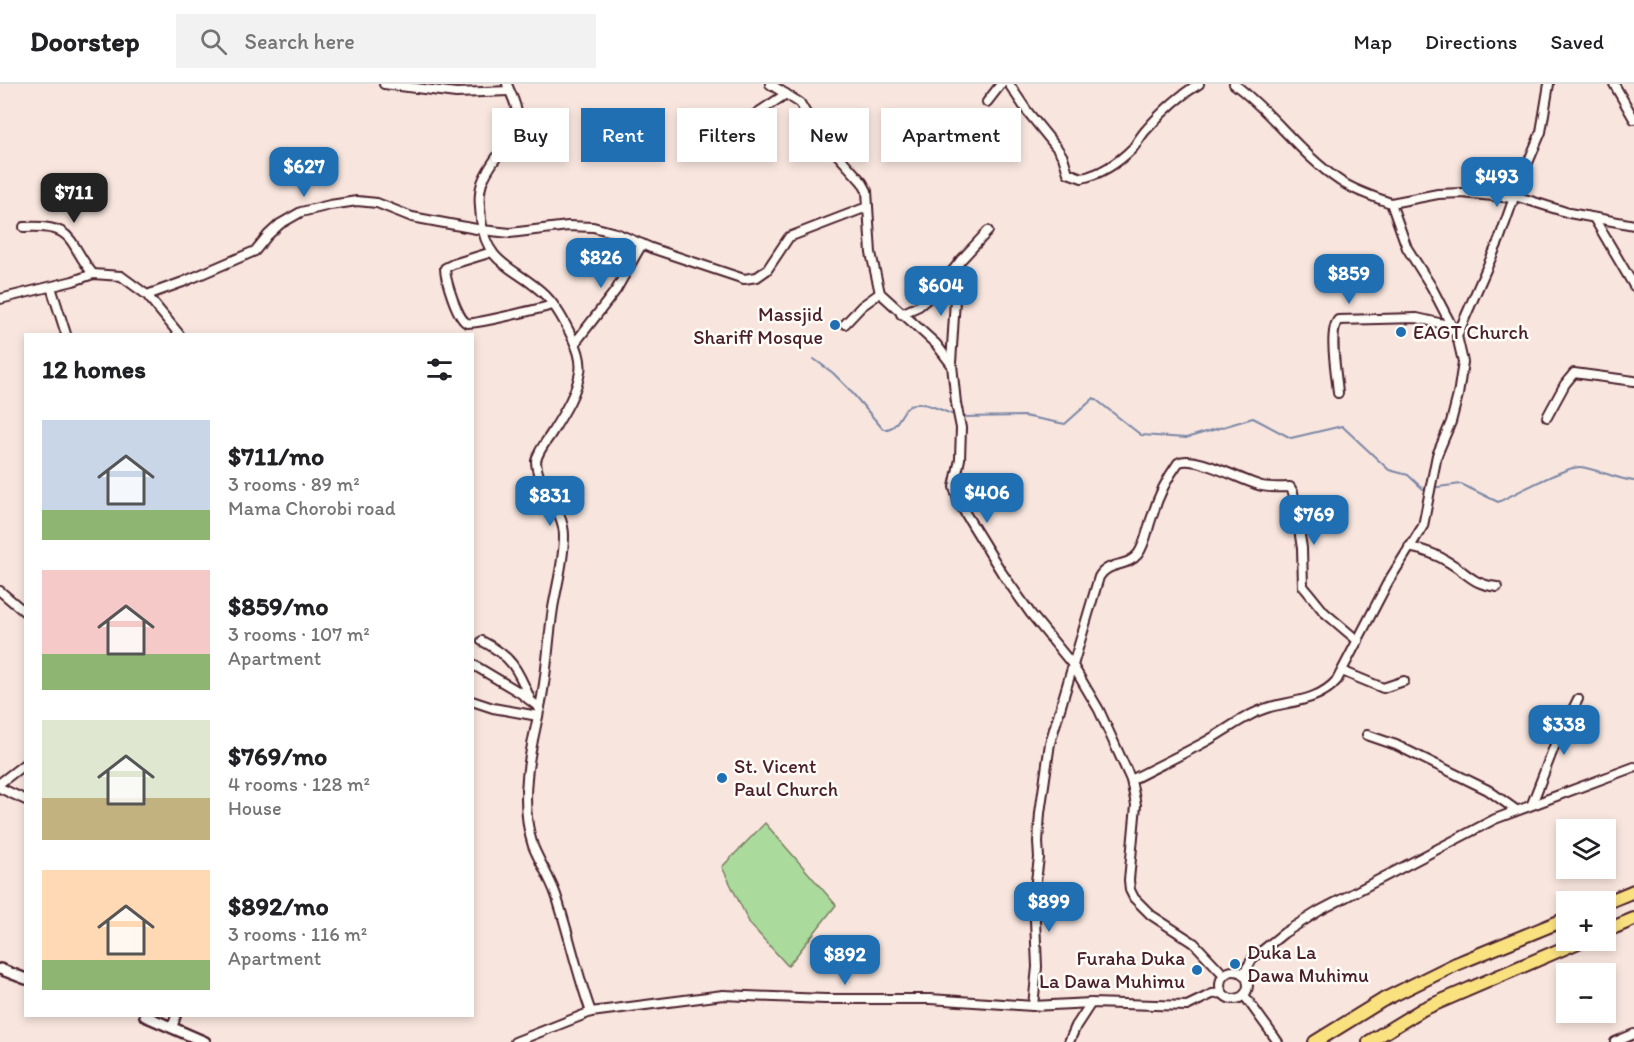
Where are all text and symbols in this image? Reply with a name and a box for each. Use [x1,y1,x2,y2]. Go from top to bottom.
search box [176,14,596,68]
text: Doorstep [30,24,140,58]
icon: search [197,25,230,58]
text: Search here [245,28,355,55]
text: Map [1354,29,1392,54]
text: Directions [1425,29,1517,54]
text: Saved [1550,29,1604,54]
chip: Buy [492,108,569,162]
chip: Rent [581,108,665,162]
chip: Filters [677,108,777,162]
chip: New [789,108,869,162]
chip: Apartment [881,108,1021,162]
pin: $627 [268,147,340,198]
text: $627 [283,154,325,178]
pin: $493 [1461,157,1533,208]
text: $493 [1475,164,1519,188]
pin: $711 [38,173,110,224]
text: $711 [55,180,93,204]
pin: $826 [565,238,637,289]
text: $826 [580,245,622,269]
pin: $859 [1313,254,1385,305]
text: $859 [1328,261,1370,285]
pin: $604 [905,266,977,317]
text: $604 [918,273,964,297]
place label: Massjid Shariff Mosque [693,302,823,349]
marker: Massjid Shariff Mosque [828,318,842,332]
place label: EAGT Church [1413,320,1529,344]
marker: EAGT Church [1394,325,1408,339]
text: 12 homes [42,353,146,385]
icon: filters [423,353,456,386]
text: $711/mo [228,440,324,472]
icon: home [90,444,162,516]
text: 3 rooms · 89 m² [228,472,360,496]
pin: $406 [951,473,1023,524]
pin: $831 [514,476,586,527]
text: $406 [964,480,1010,504]
text: $831 [529,483,571,507]
pin: $769 [1278,495,1350,546]
text: Mama Chorobi road [228,496,396,520]
text: $769 [1293,502,1335,526]
text: $859/mo [228,590,329,622]
icon: home [90,594,162,666]
text: 3 rooms · 107 m² [228,622,370,646]
text: Apartment [228,646,321,670]
pin: $338 [1528,705,1600,756]
text: $338 [1543,712,1585,736]
text: $769/mo [228,740,327,772]
icon: home [90,744,162,816]
place label: St. Vicent Paul Church [734,754,838,801]
marker: St. Vicent Paul Church [715,771,729,785]
text: 4 rooms · 128 m² [228,772,370,796]
text: House [228,796,282,820]
map controls [1556,819,1616,1023]
button: layers [1556,819,1616,879]
pin: $899 [1013,882,1085,933]
text: $899 [1028,889,1070,913]
text: $892/mo [228,890,329,922]
button: + [1556,891,1616,951]
icon: home [90,894,162,966]
text: 3 rooms · 116 m² [228,922,367,946]
pin: $892 [809,935,881,986]
place label: Duka La Dawa Muhimu [1247,940,1369,987]
text: $892 [824,942,866,966]
text: Apartment [228,946,321,970]
place label: Furaha Duka La Dawa Muhimu [1039,946,1185,993]
marker: Duka La Dawa Muhimu [1228,957,1242,971]
marker: Furaha Duka La Dawa Muhimu [1190,963,1204,977]
button: − [1556,963,1616,1023]

